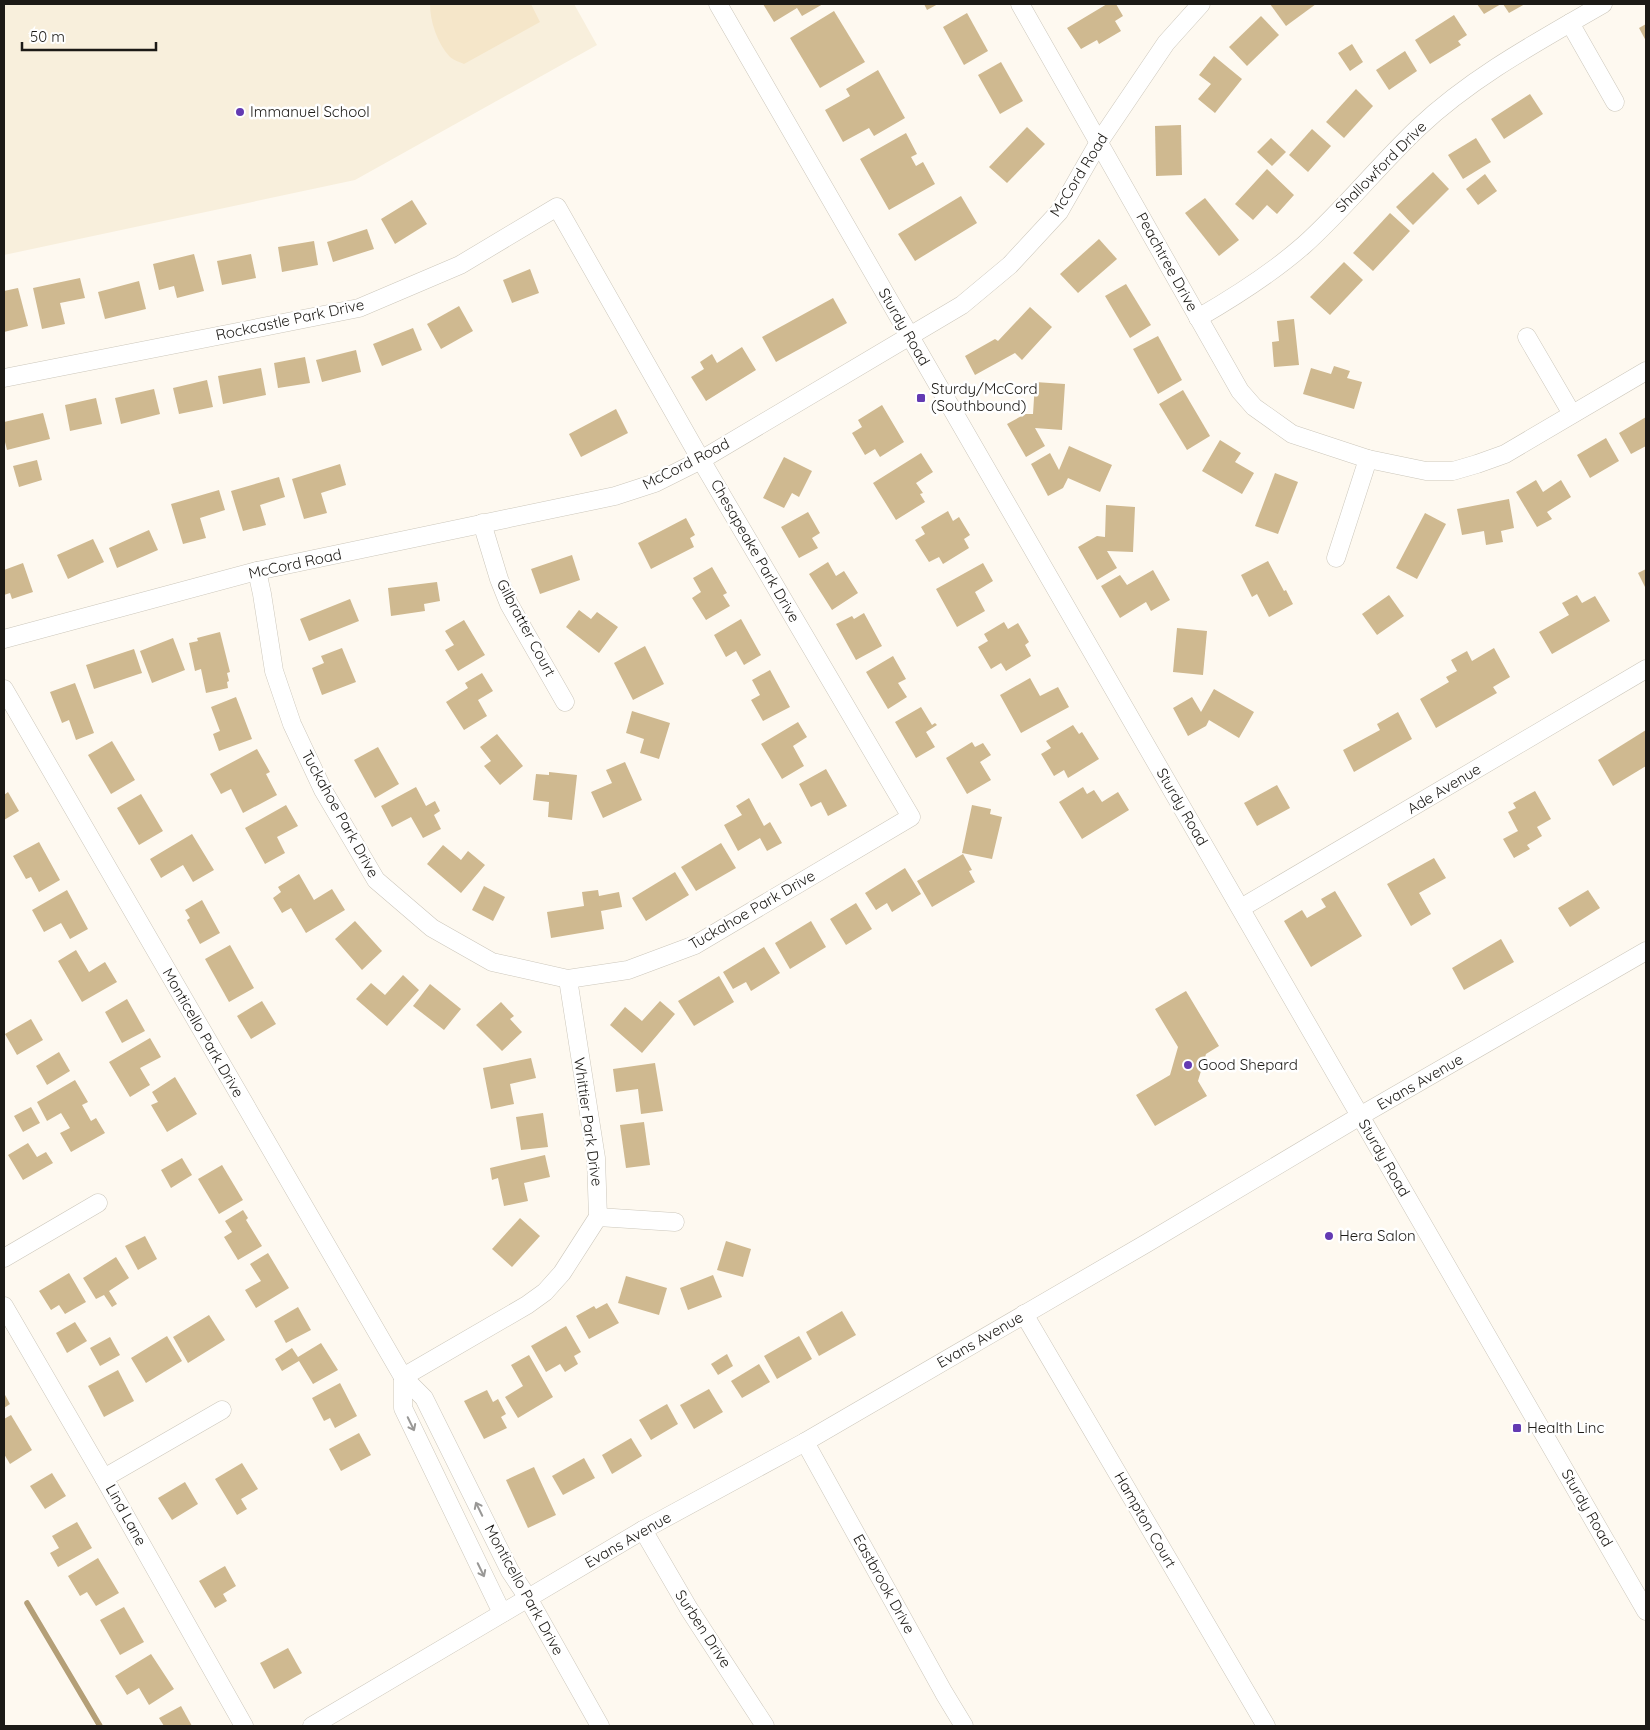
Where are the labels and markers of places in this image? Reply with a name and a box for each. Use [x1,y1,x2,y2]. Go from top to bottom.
place label: Immanuel School [250,102,370,121]
marker: Immanuel School [234,106,246,118]
place label: Sturdy/McCord (Southbound) [931,379,1038,415]
marker: Sturdy/McCord (Southbound) [915,392,927,404]
place label: Good Shepard [1198,1055,1298,1074]
marker: Good Shepard [1182,1059,1194,1071]
place label: Hera Salon [1339,1226,1416,1245]
marker: Hera Salon [1323,1230,1335,1242]
place label: Health Linc [1527,1418,1604,1437]
marker: Health Linc [1511,1422,1523,1434]

